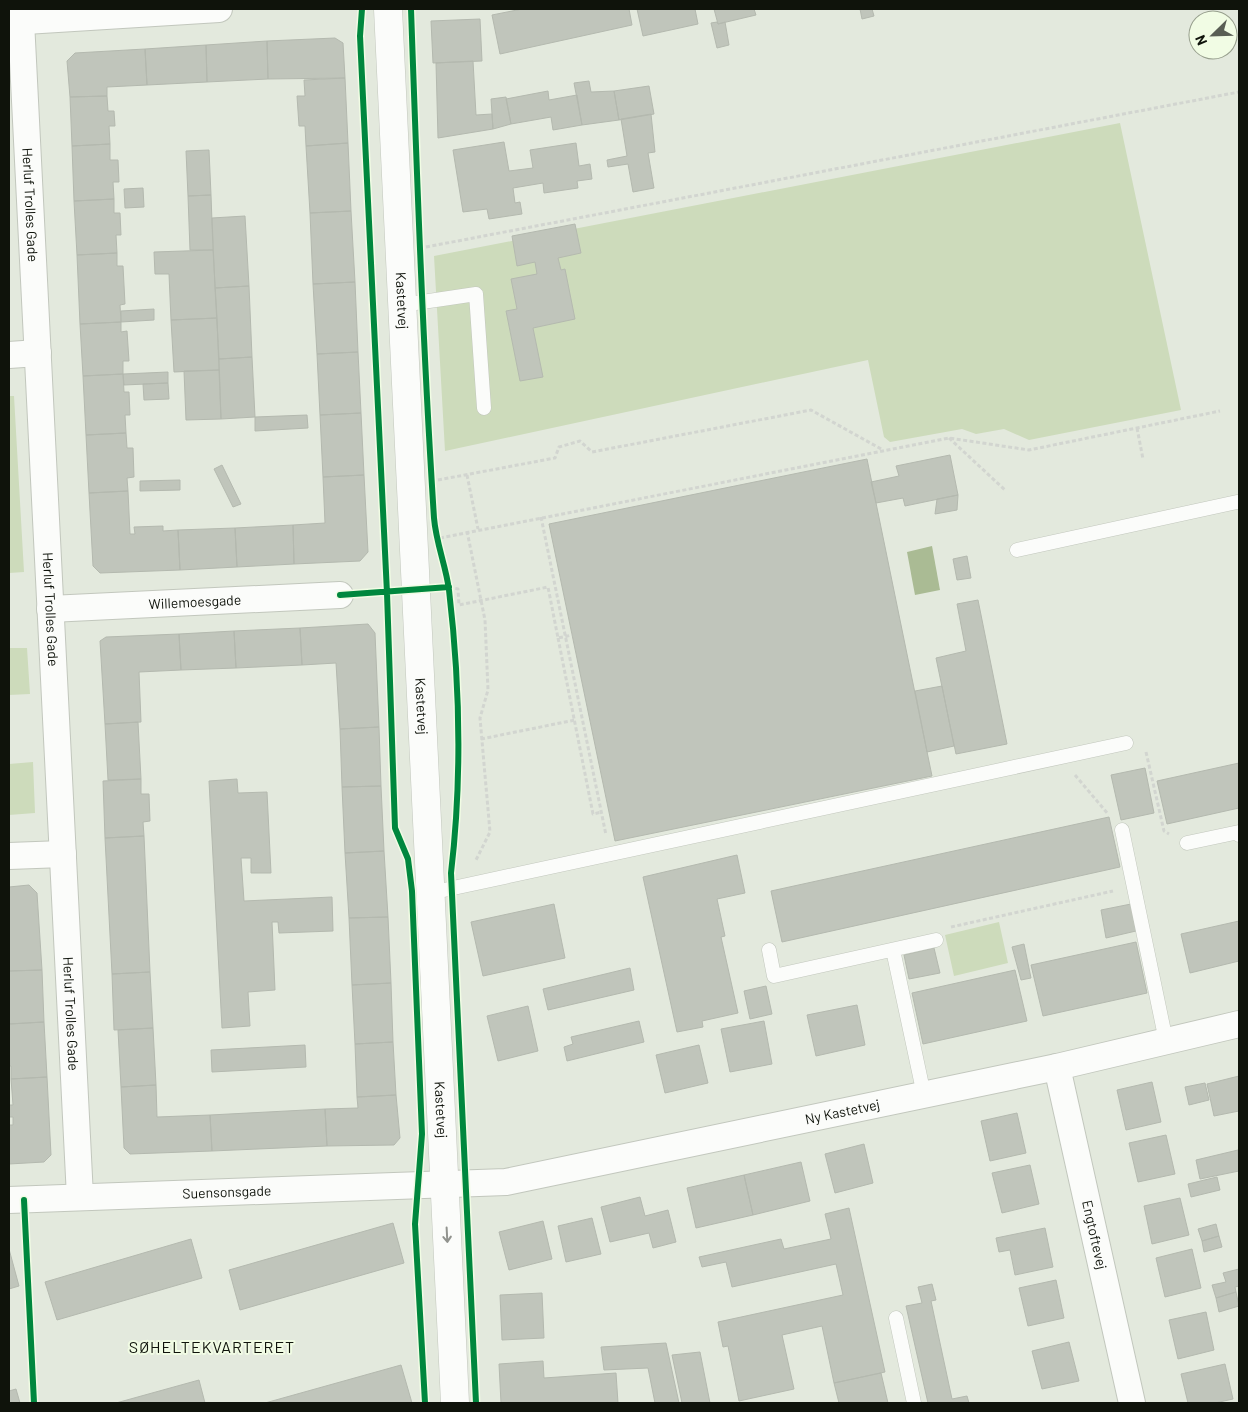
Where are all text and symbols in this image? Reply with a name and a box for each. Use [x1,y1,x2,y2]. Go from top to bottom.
north arrow [1188,10,1238,60]
text: N [1191,33,1210,48]
street label: Herluf Trolles Gade [19,147,42,262]
street label: Kastetvej [393,272,412,330]
street label: Herluf Trolles Gade [40,552,62,667]
street label: Willemoesgade [148,591,242,612]
street label: Kastetvej [412,677,432,735]
street label: Herluf Trolles Gade [60,956,83,1071]
street label: Kastetvej [432,1081,451,1139]
street label: Ny Kastetvej [803,1095,881,1127]
street label: Suensonsgade [182,1182,272,1202]
street label: Engtoftevej [1079,1199,1111,1271]
one-way arrow [443,1226,452,1242]
district label: SØHELTEKVARTERET [129,1337,295,1356]

